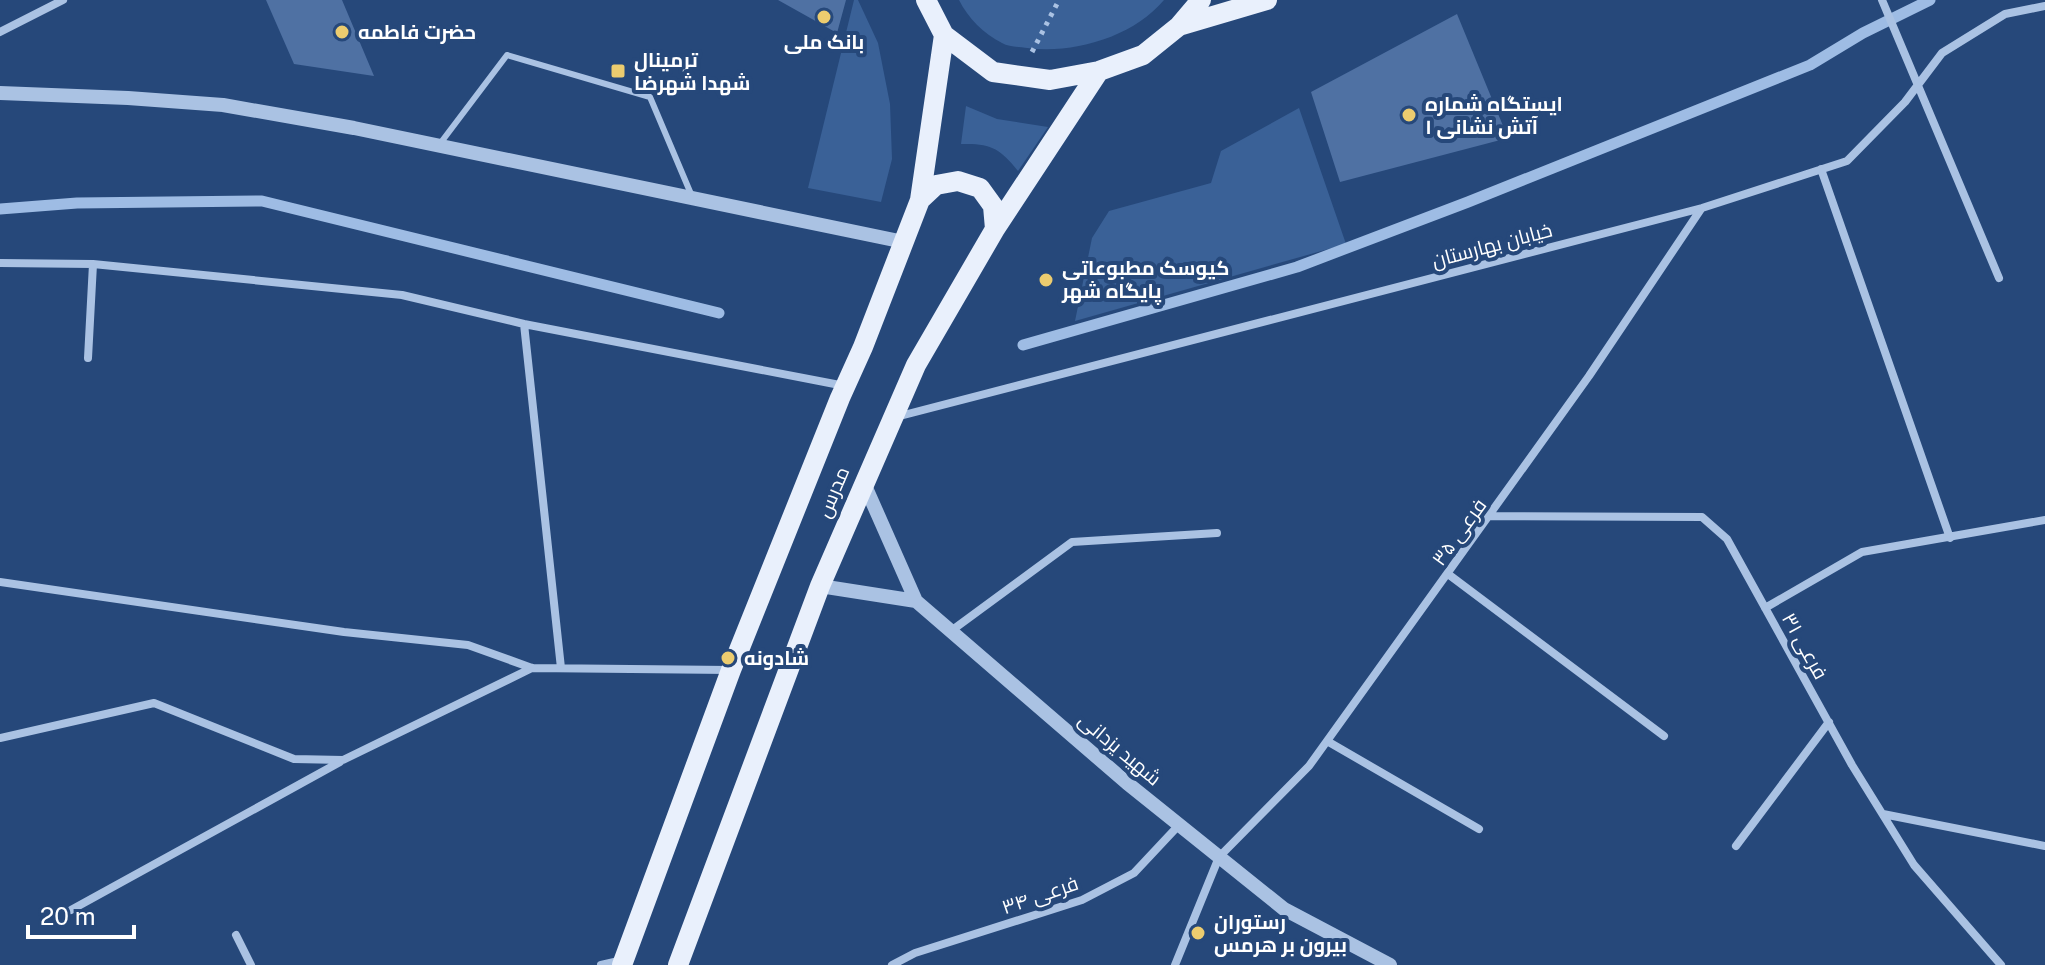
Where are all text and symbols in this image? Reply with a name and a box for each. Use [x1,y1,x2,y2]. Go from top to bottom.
marker: بانک ملی [815,8,833,26]
place label: حضرت فاطمه [358,20,476,44]
marker: حضرت فاطمه [333,23,351,41]
place label: بانک ملی [784,30,864,54]
place label: ترمینال شهدا شهرضا [634,48,750,96]
marker: ترمینال شهدا شهرضا [609,62,627,80]
place label: ایستگاه شماره ۱ آتش نشانی [1425,92,1563,139]
marker: ایستگاه شماره ۱ آتش نشانی [1400,106,1418,124]
street label: خیابان بهارستان [1429,217,1555,274]
place label: کیوسک مطبوعاتی پایگاه شهر [1061,256,1229,305]
marker: کیوسک مطبوعاتی پایگاه شهر [1037,271,1055,289]
street label: مدرس [812,463,855,521]
street label: فرعی ۳۵ [1427,494,1492,571]
street label: فرعی ۳۱ [1776,609,1833,684]
place label: شادونه [744,646,809,670]
marker: شادونه [719,649,737,667]
street label: شهید یزدانی [1073,707,1166,791]
street label: فرعی ۳۴ [999,871,1082,920]
scale bar [28,889,134,939]
text: 20 m [40,902,96,930]
place label: رستوران بیرون بر هرمس [1214,910,1347,957]
marker: رستوران بیرون بر هرمس [1189,924,1207,942]

